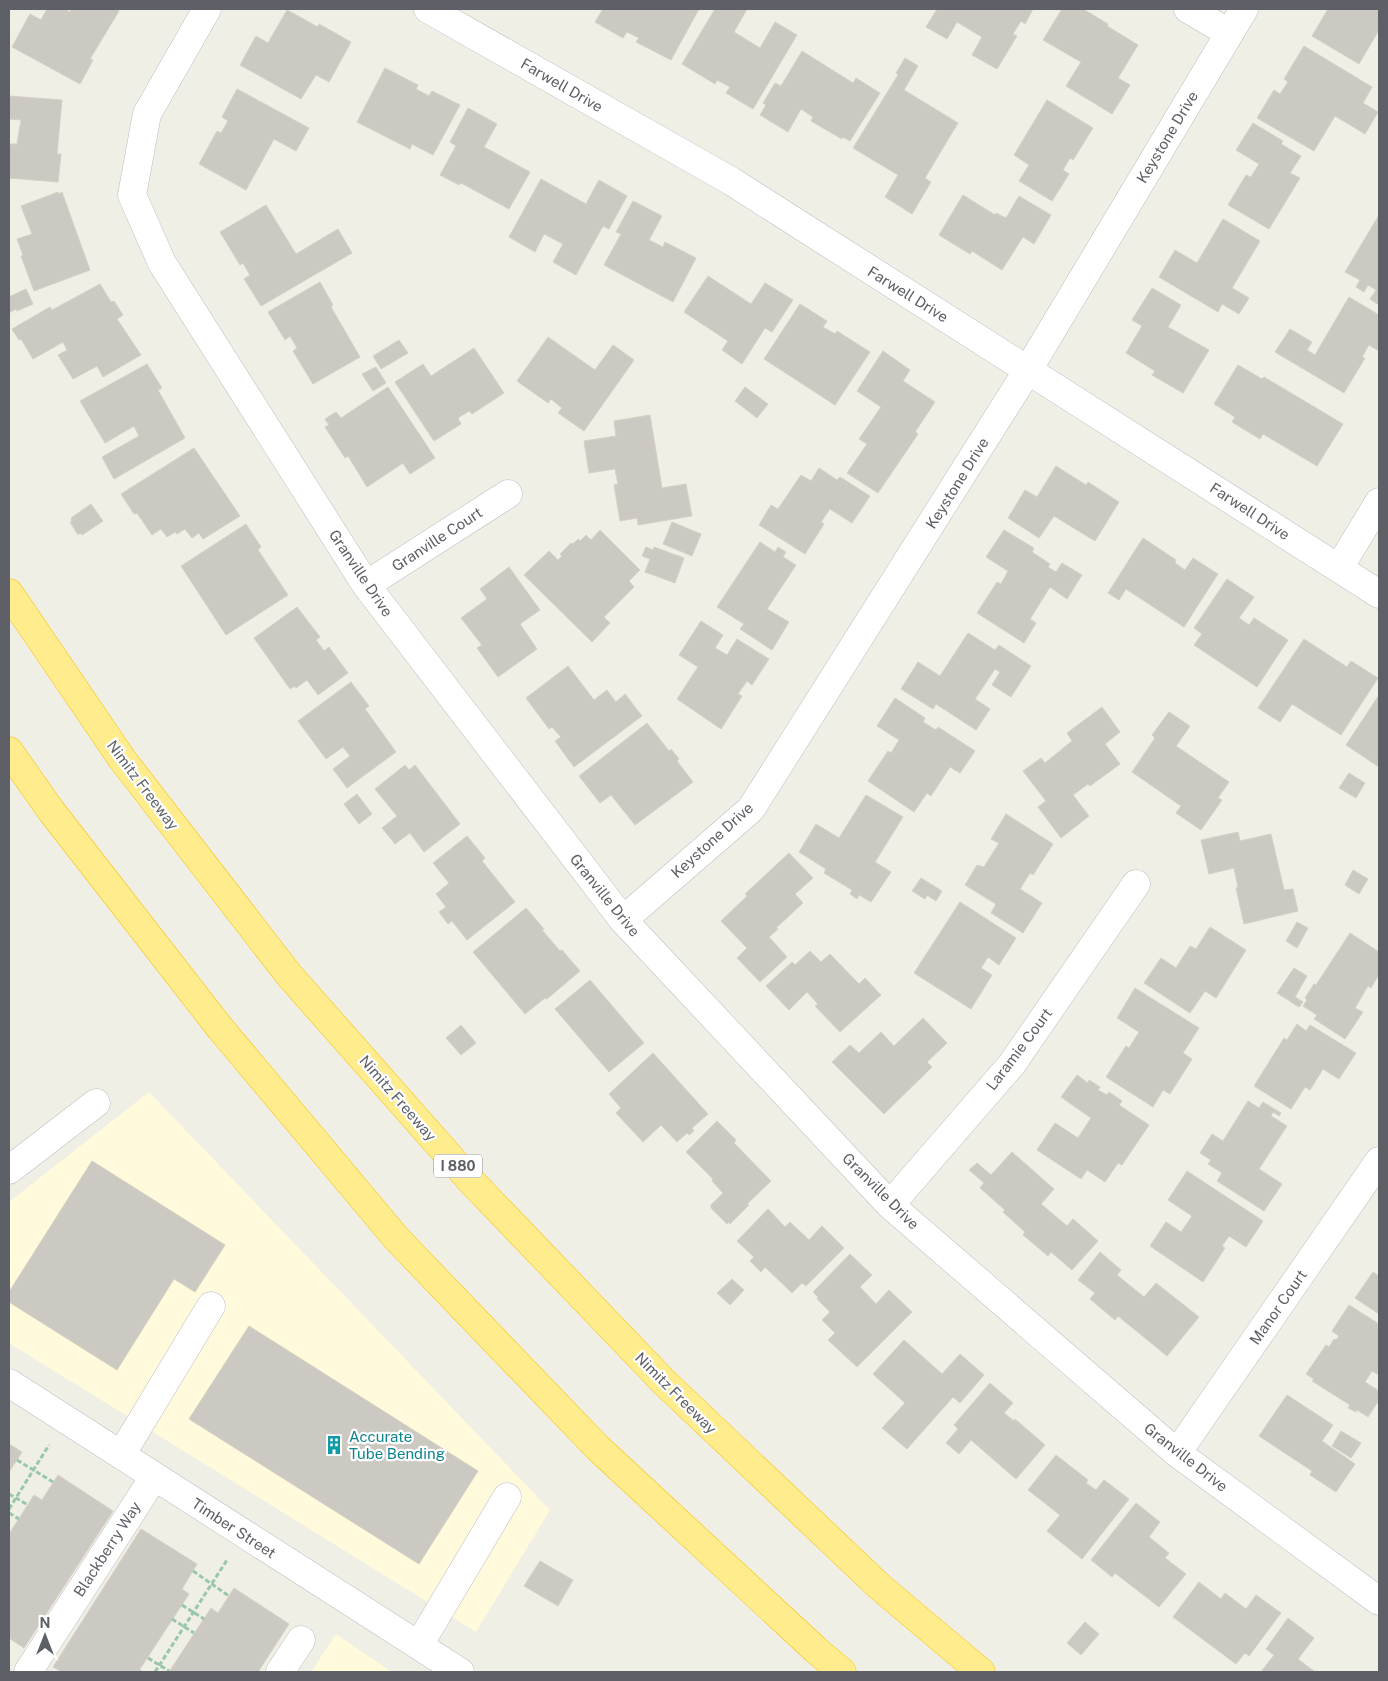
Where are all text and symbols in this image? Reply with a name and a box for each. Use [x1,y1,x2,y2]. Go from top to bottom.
street label: Farwell Drive [518,55,606,115]
street label: Keystone Drive [1133,88,1201,186]
street label: Farwell Drive [865,263,951,325]
street label: Keystone Drive [922,434,992,532]
street label: Farwell Drive [1207,479,1293,543]
street label: Granville Court [389,503,485,575]
street label: Granville Drive [326,526,396,620]
street label: Nimitz Freeway [104,737,182,833]
street label: Keystone Drive [668,799,756,881]
street label: Granville Drive [567,850,643,940]
street label: Laramie Court [983,1004,1055,1093]
street label: Nimitz Freeway [356,1052,440,1144]
street label: Granville Drive [839,1149,923,1233]
road number: I 880 [434,1154,482,1178]
street label: Manor Court [1246,1266,1310,1348]
street label: Nimitz Freeway [632,1349,720,1437]
street label: Granville Drive [1141,1419,1231,1495]
place label: Accurate Tube Bending [349,1428,445,1462]
building icon: Accurate Tube Bending [323,1434,345,1456]
street label: Timber Street [189,1495,279,1561]
street label: Blackberry Way [70,1498,144,1600]
north arrow [20,1611,70,1661]
text: N [40,1615,50,1631]

